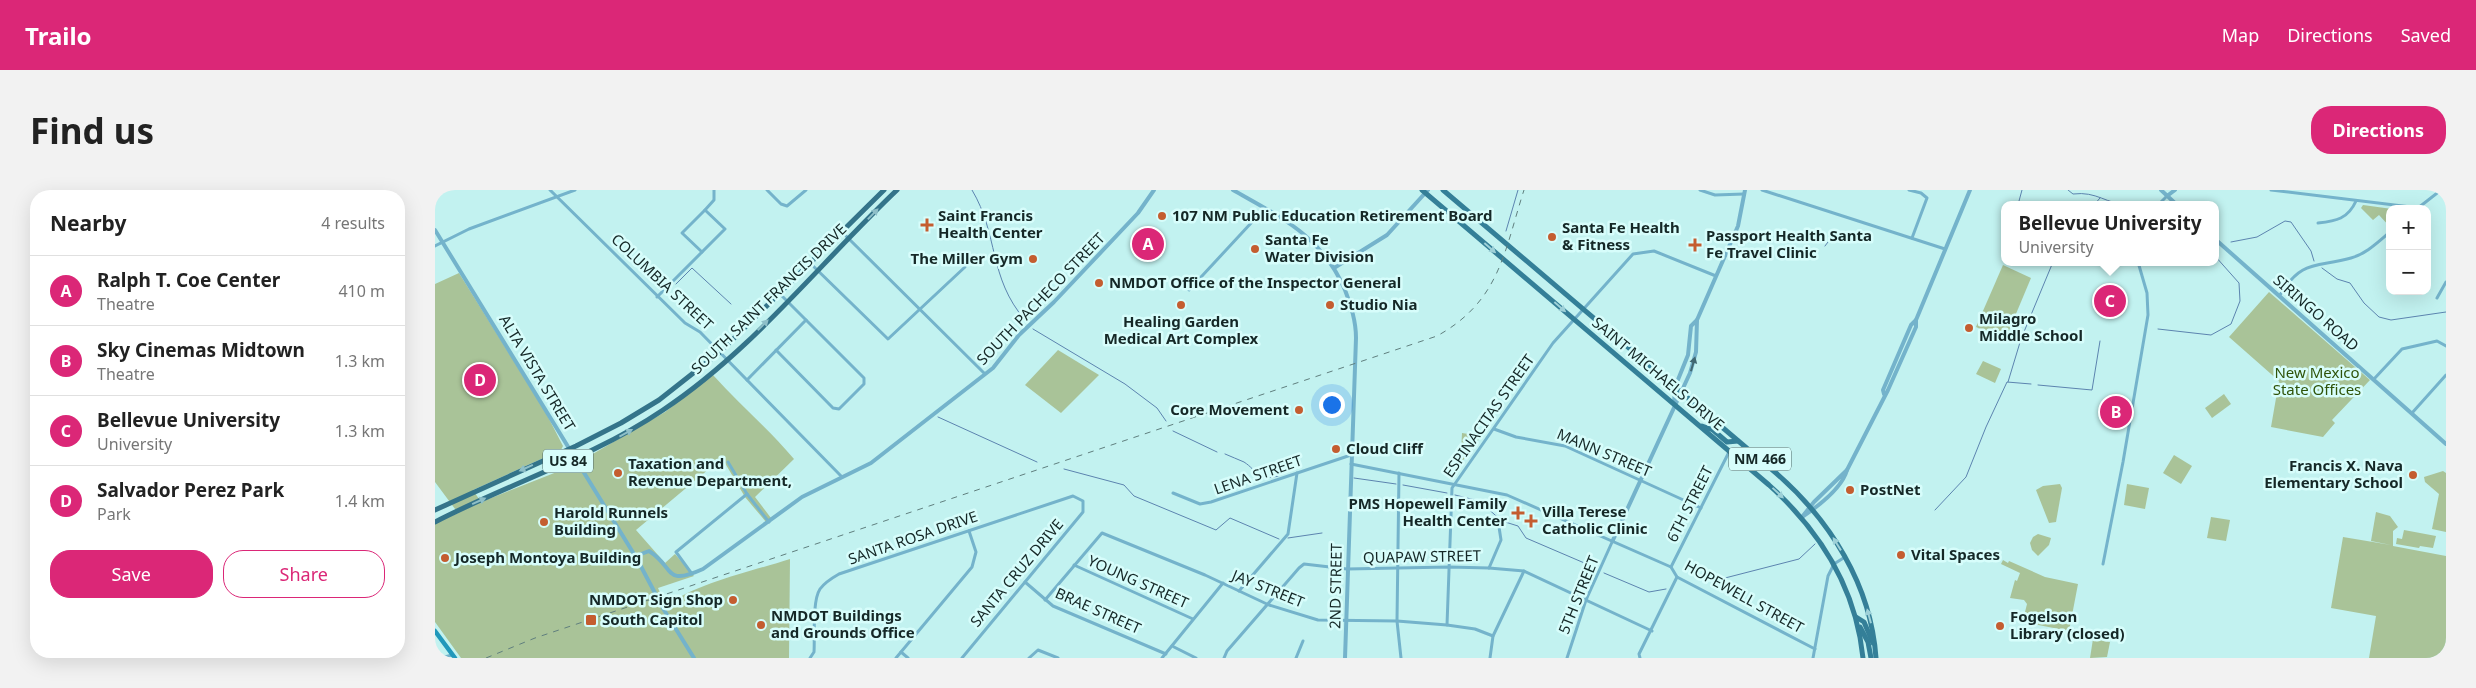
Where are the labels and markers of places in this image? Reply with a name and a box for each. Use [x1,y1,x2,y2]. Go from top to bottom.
place label: Saint Francis Health Center [938,205,1043,242]
place label: 107 NM Public Education Retirement Board [1172,205,1493,225]
marker: 107 NM Public Education Retirement Board [1156,210,1168,222]
place label: Santa Fe Health & Fitness [1562,217,1680,254]
marker: Saint Francis Health Center [920,218,934,232]
pin: A [1132,225,1164,263]
place label: Passport Health Santa Fe Travel Clinic [1706,225,1872,262]
place label: Santa Fe Water Division [1265,229,1374,266]
marker: Santa Fe Health & Fitness [1546,231,1558,243]
marker: Passport Health Santa Fe Travel Clinic [1688,238,1702,252]
marker: Santa Fe Water Division [1249,243,1261,255]
place label: The Miller Gym [911,248,1023,268]
marker: The Miller Gym [1027,253,1039,265]
place label: NMDOT Office of the Inspector General [1109,272,1401,292]
marker: NMDOT Office of the Inspector General [1093,277,1105,289]
pin: C [2094,282,2126,320]
place label: Studio Nia [1340,294,1417,314]
marker: Healing Garden Medical Art Complex [1175,299,1187,311]
marker: Studio Nia [1324,299,1336,311]
place label: Milagro Middle School [1979,308,2083,345]
place label: Healing Garden Medical Art Complex [1104,311,1259,348]
marker: Milagro Middle School [1963,322,1975,334]
pin: D [464,361,496,399]
pin: B [2100,393,2132,431]
place label: Core Movement [1170,399,1289,419]
marker: Core Movement [1293,404,1305,416]
place label: Cloud Cliff [1346,438,1424,458]
marker: Cloud Cliff [1330,443,1342,455]
place label: Taxation and Revenue Department, [628,453,792,490]
place label: Francis X. Nava Elementary School [2264,455,2403,492]
marker: Taxation and Revenue Department, [612,467,624,479]
marker: Francis X. Nava Elementary School [2407,469,2419,481]
place label: PostNet [1860,479,1921,499]
marker: PostNet [1844,484,1856,496]
place label: PMS Hopewell Family Health Center [1348,493,1507,530]
place label: Villa Terese Catholic Clinic [1542,501,1648,538]
place label: Harold Runnels Building [554,502,668,539]
marker: PMS Hopewell Family Health Center [1511,506,1525,520]
marker: Villa Terese Catholic Clinic [1524,514,1538,528]
marker: Harold Runnels Building [538,516,550,528]
place label: Vital Spaces [1911,544,2000,564]
place label: Joseph Montoya Building [453,547,641,567]
marker: Vital Spaces [1895,549,1907,561]
marker: Joseph Montoya Building [439,552,451,564]
place label: NMDOT Sign Shop [589,589,723,609]
marker: NMDOT Sign Shop [727,594,739,606]
place label: NMDOT Buildings and Grounds Office [771,605,915,642]
place label: Fogelson Library (closed) [2010,606,2125,643]
place label: South Capitol [602,609,703,629]
marker: South Capitol [584,613,598,627]
marker: NMDOT Buildings and Grounds Office [755,619,767,631]
marker: Fogelson Library (closed) [1994,620,2006,632]

